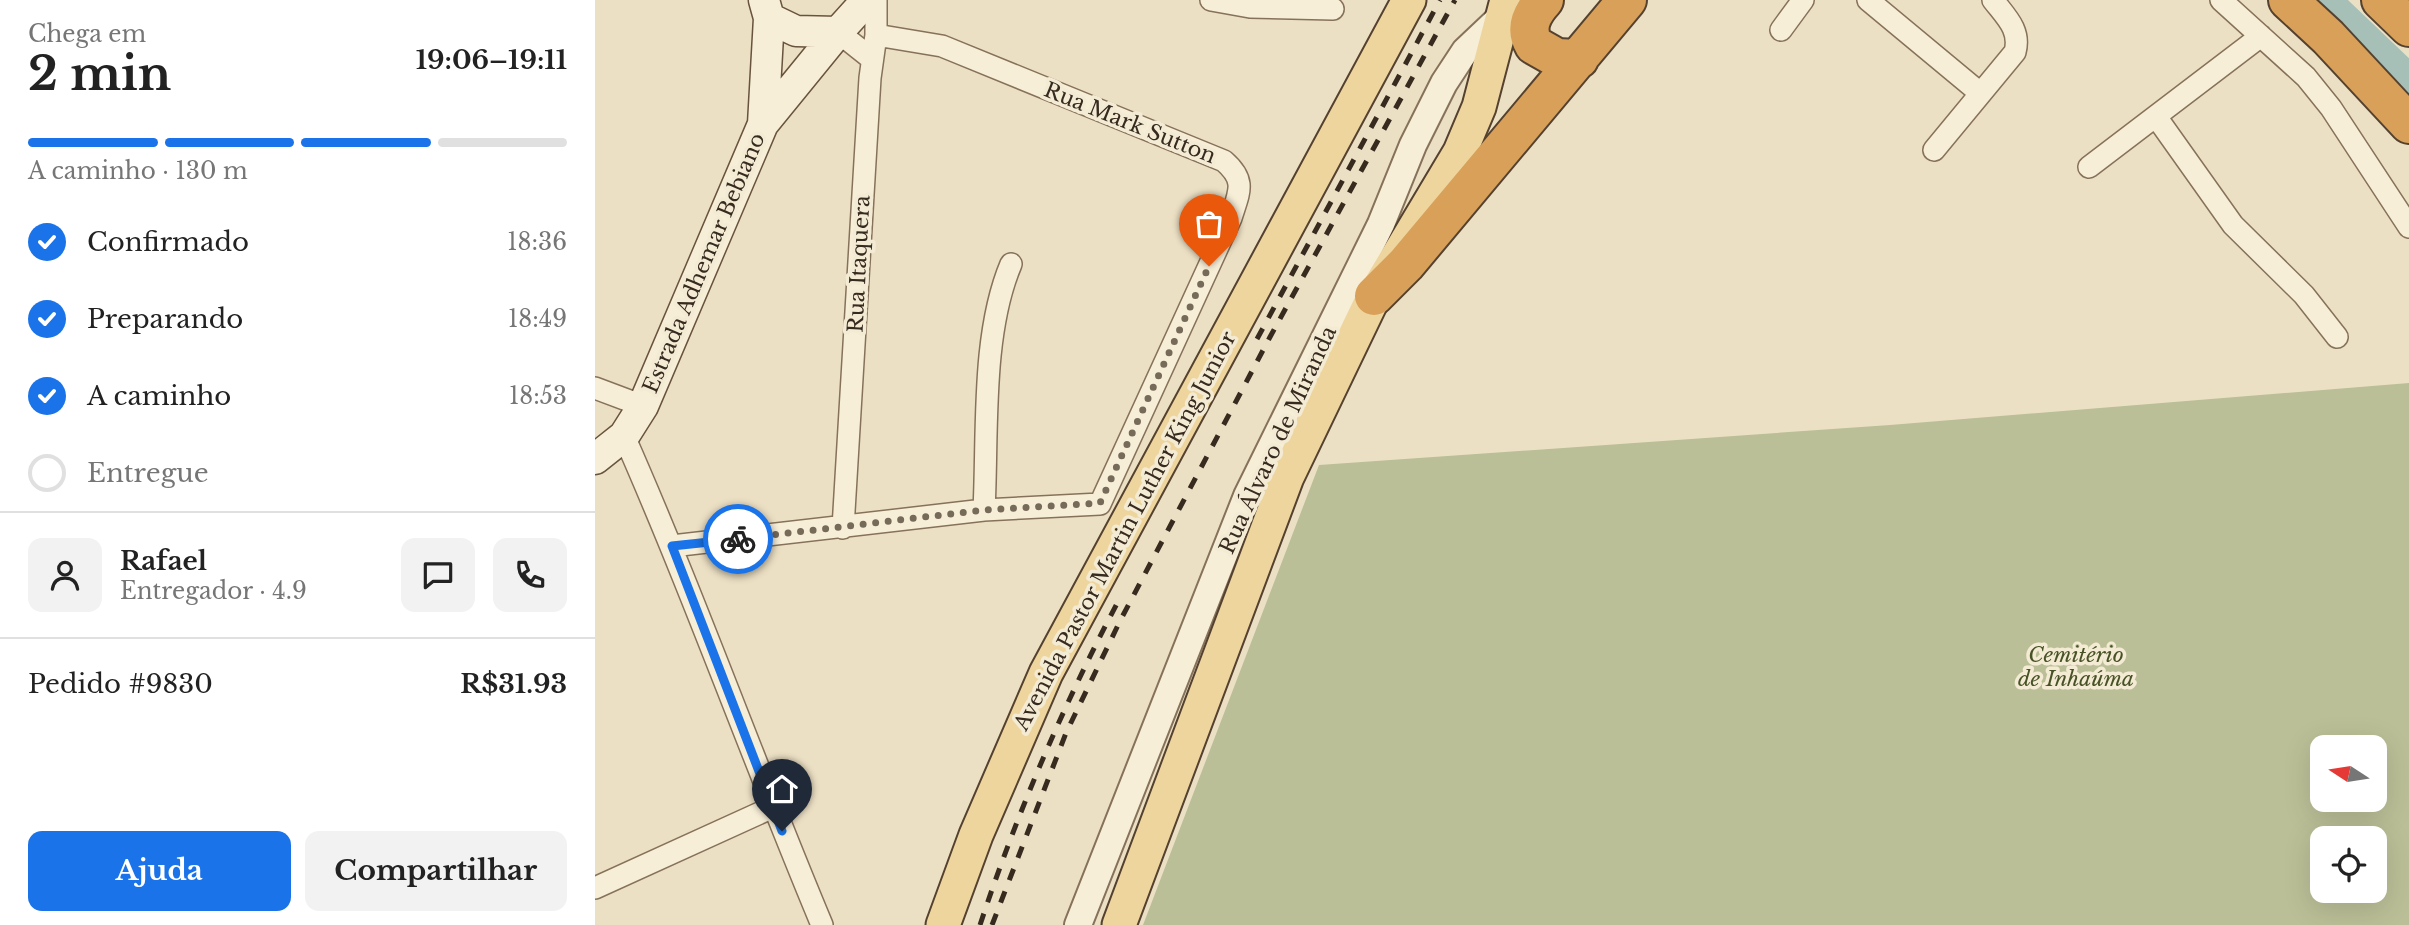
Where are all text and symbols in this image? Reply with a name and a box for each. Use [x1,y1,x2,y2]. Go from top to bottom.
text: Chega em [28,20,146,48]
text: 19:06–19:11 [416,44,567,76]
text: 2 min [28,45,171,102]
street label: Rua Mark Sutton [1040,77,1220,169]
street label: Estrada Adhemar Bebiano [637,129,771,397]
text: A caminho · 130 m [28,157,248,185]
street label: Rua Itaquera [842,194,876,333]
pin [1179,194,1239,266]
icon: bag [1190,205,1228,243]
icon: check [28,223,66,261]
text: Confirmado [87,226,249,258]
text: 18:36 [507,228,567,256]
icon: check [28,300,66,338]
text: Preparando [87,303,243,335]
text: 18:49 [508,305,567,333]
street label: Rua Álvaro de Miranda [1214,322,1342,558]
street label: Avenida Pastor Martin Luther King Junior [1008,327,1242,736]
icon: check [28,377,66,415]
text: A caminho [87,380,231,412]
text: 18:53 [509,382,567,410]
text: Entregue [87,457,209,489]
courier [703,504,773,574]
icon: bike [719,520,757,558]
button: person [28,538,102,612]
button: chat [401,538,475,612]
button: phone [493,538,567,612]
text: Rafael [120,545,207,577]
text: Entregador · 4.9 [120,577,307,605]
park label: Cemitério de Inhaúma [2018,642,2134,692]
text: Pedido #9830 [28,668,213,700]
text: R$31.93 [460,668,567,700]
north arrow [2310,735,2387,812]
map controls [2310,735,2387,903]
pin [752,759,812,831]
icon: home [763,770,801,808]
button: locate [2310,826,2387,903]
button: Ajuda [28,831,291,911]
button: Compartilhar [305,831,567,911]

